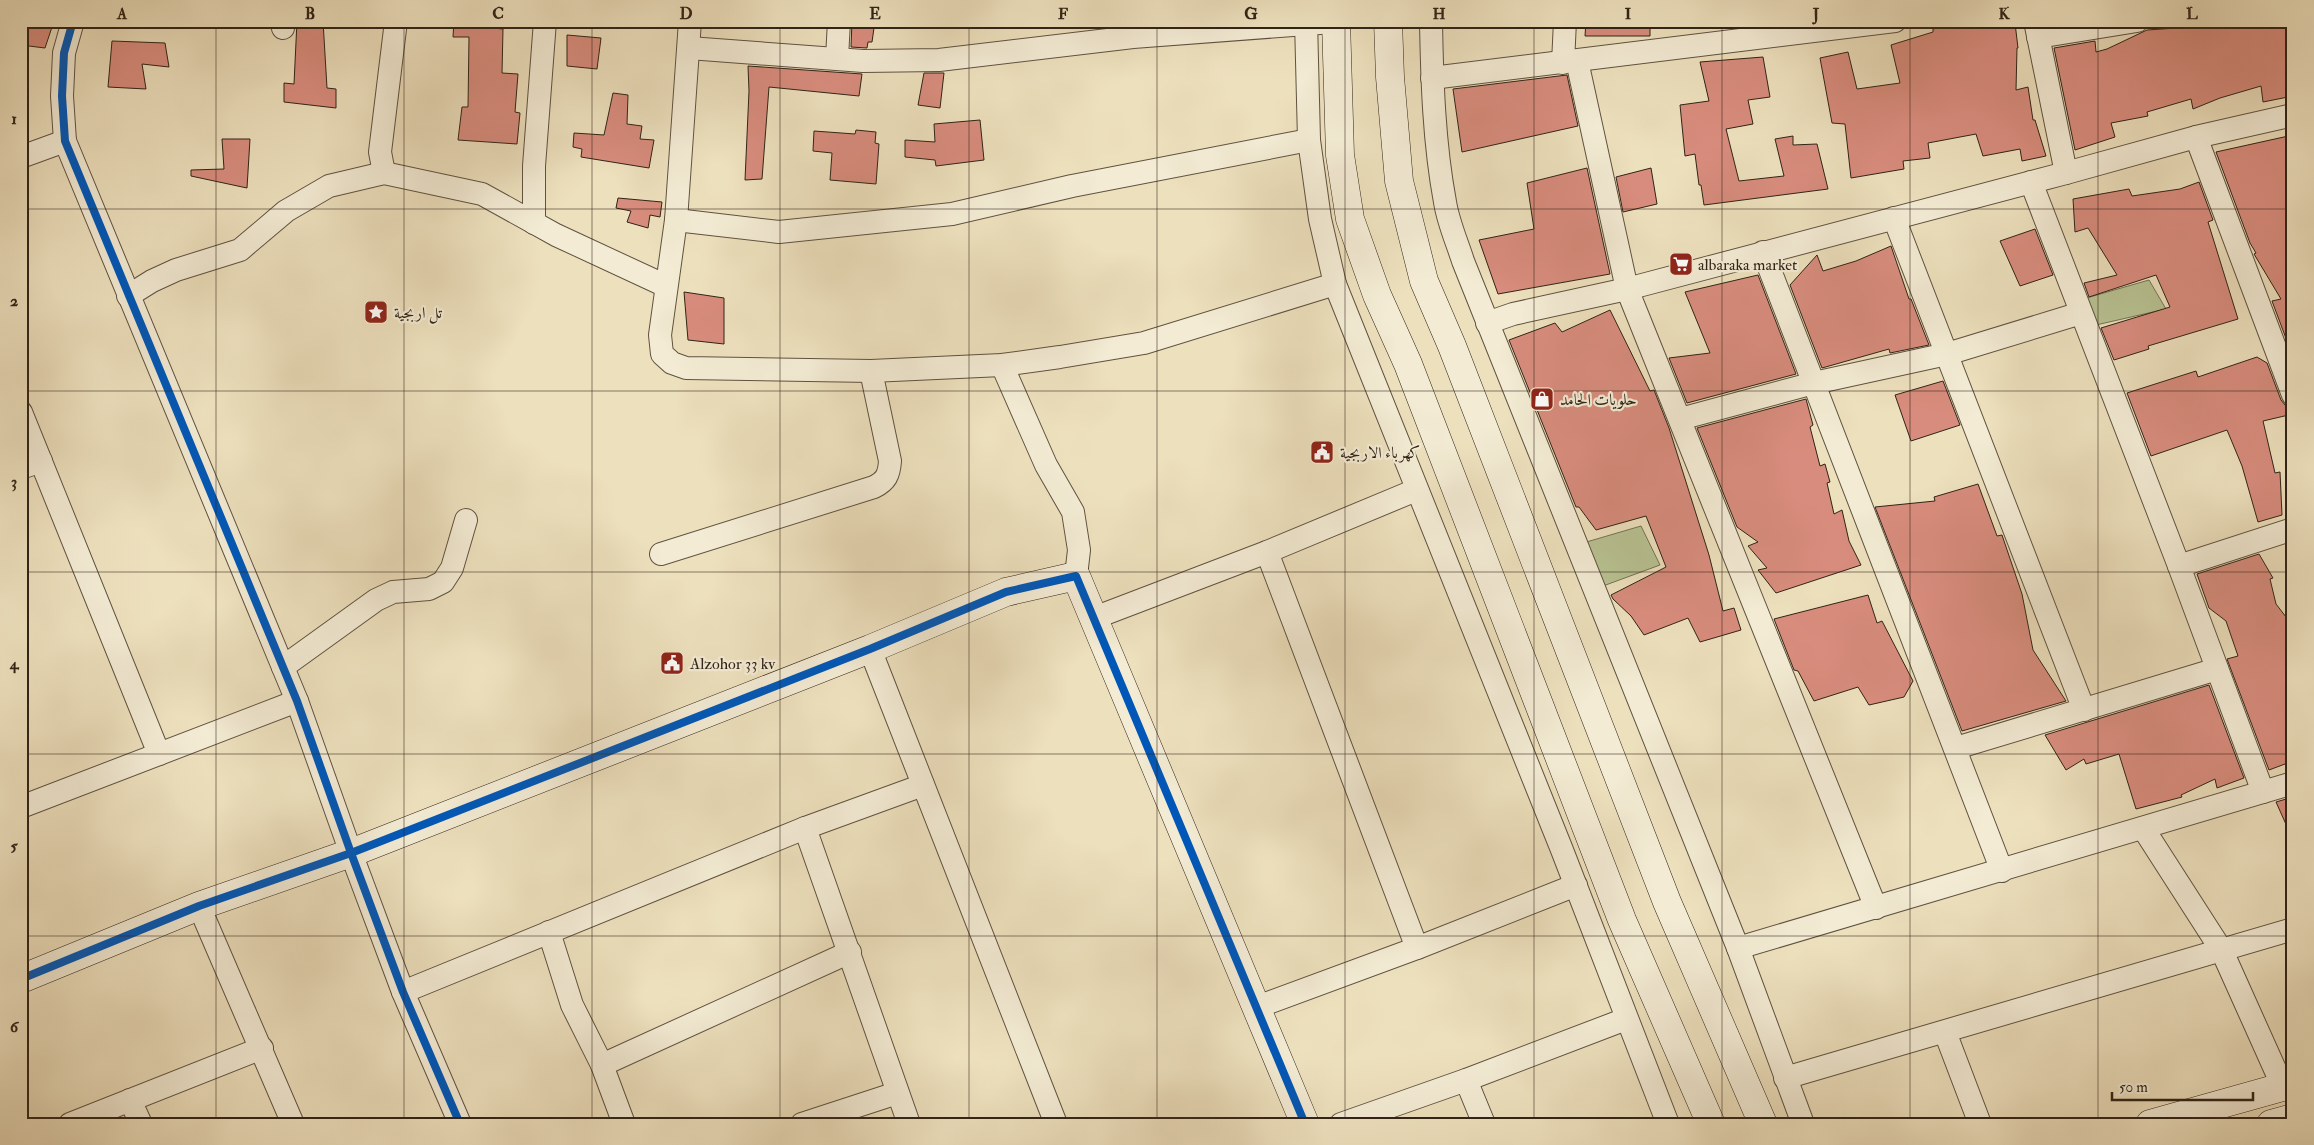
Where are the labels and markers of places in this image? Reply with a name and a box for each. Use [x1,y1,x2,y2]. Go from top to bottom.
supermarket icon: albaraka market [1668,251,1694,277]
place label: albaraka market [1698,255,1797,275]
place icon: تل اربجية [363,299,389,325]
place label: تل اربجية [394,303,443,324]
shop icon: حلويات الحامد [1529,386,1555,412]
place label: حلويات الحامد [1560,390,1637,410]
public building icon: كهرباء الاربجية [1309,439,1335,465]
place label: كهرباء الاربجية [1340,443,1420,463]
public building icon: Alzohor 33 kv [659,650,685,676]
place label: Alzohor 33 kv [689,654,776,674]

